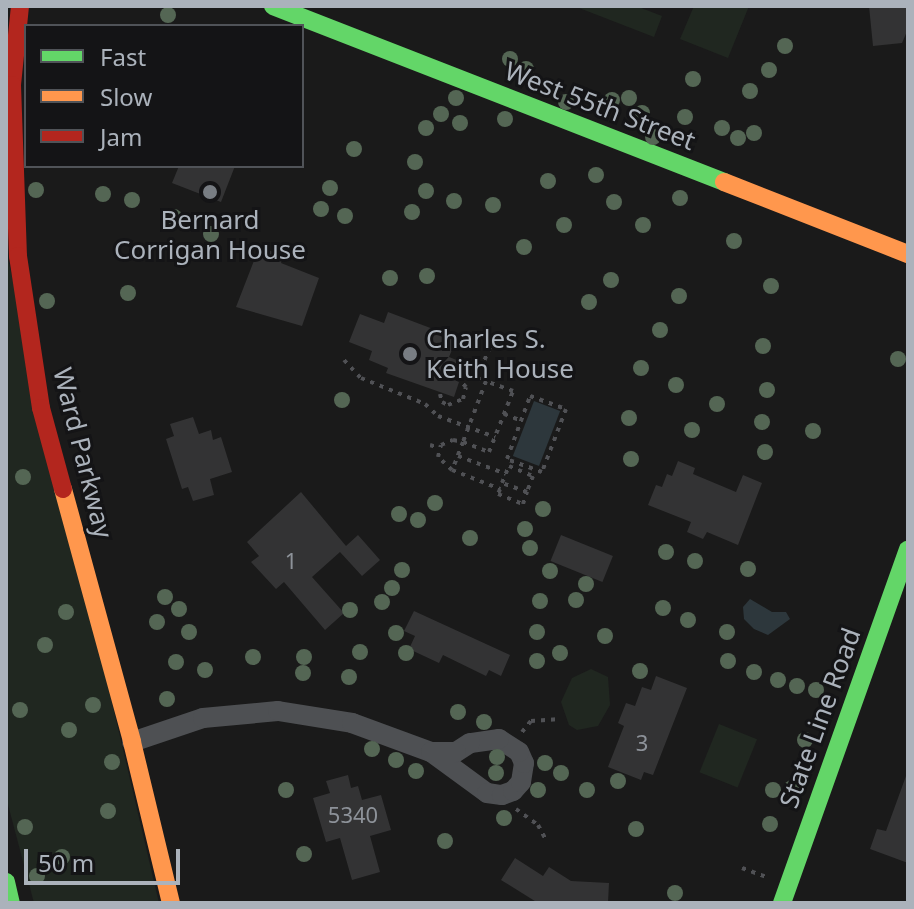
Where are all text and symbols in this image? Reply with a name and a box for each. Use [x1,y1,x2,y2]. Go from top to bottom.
legend [24,24,304,168]
text: Fast [100,40,146,73]
street label: West 55th Street [500,55,700,157]
text: Slow [100,80,152,113]
text: Jam [100,120,142,153]
marker: Bernard Corrigan House [201,183,219,201]
place label: Bernard Corrigan House [114,204,306,266]
place label: Charles S. Keith House [426,323,574,384]
marker: Charles S. Keith House [401,345,419,363]
street label: Ward Parkway [47,365,119,541]
house number: 1 [285,548,297,574]
street label: State Line Road [773,624,867,812]
house number: 3 [636,730,648,756]
house number: 5340 [328,802,378,828]
scale bar [28,833,184,883]
text: 50 m [38,846,94,879]

